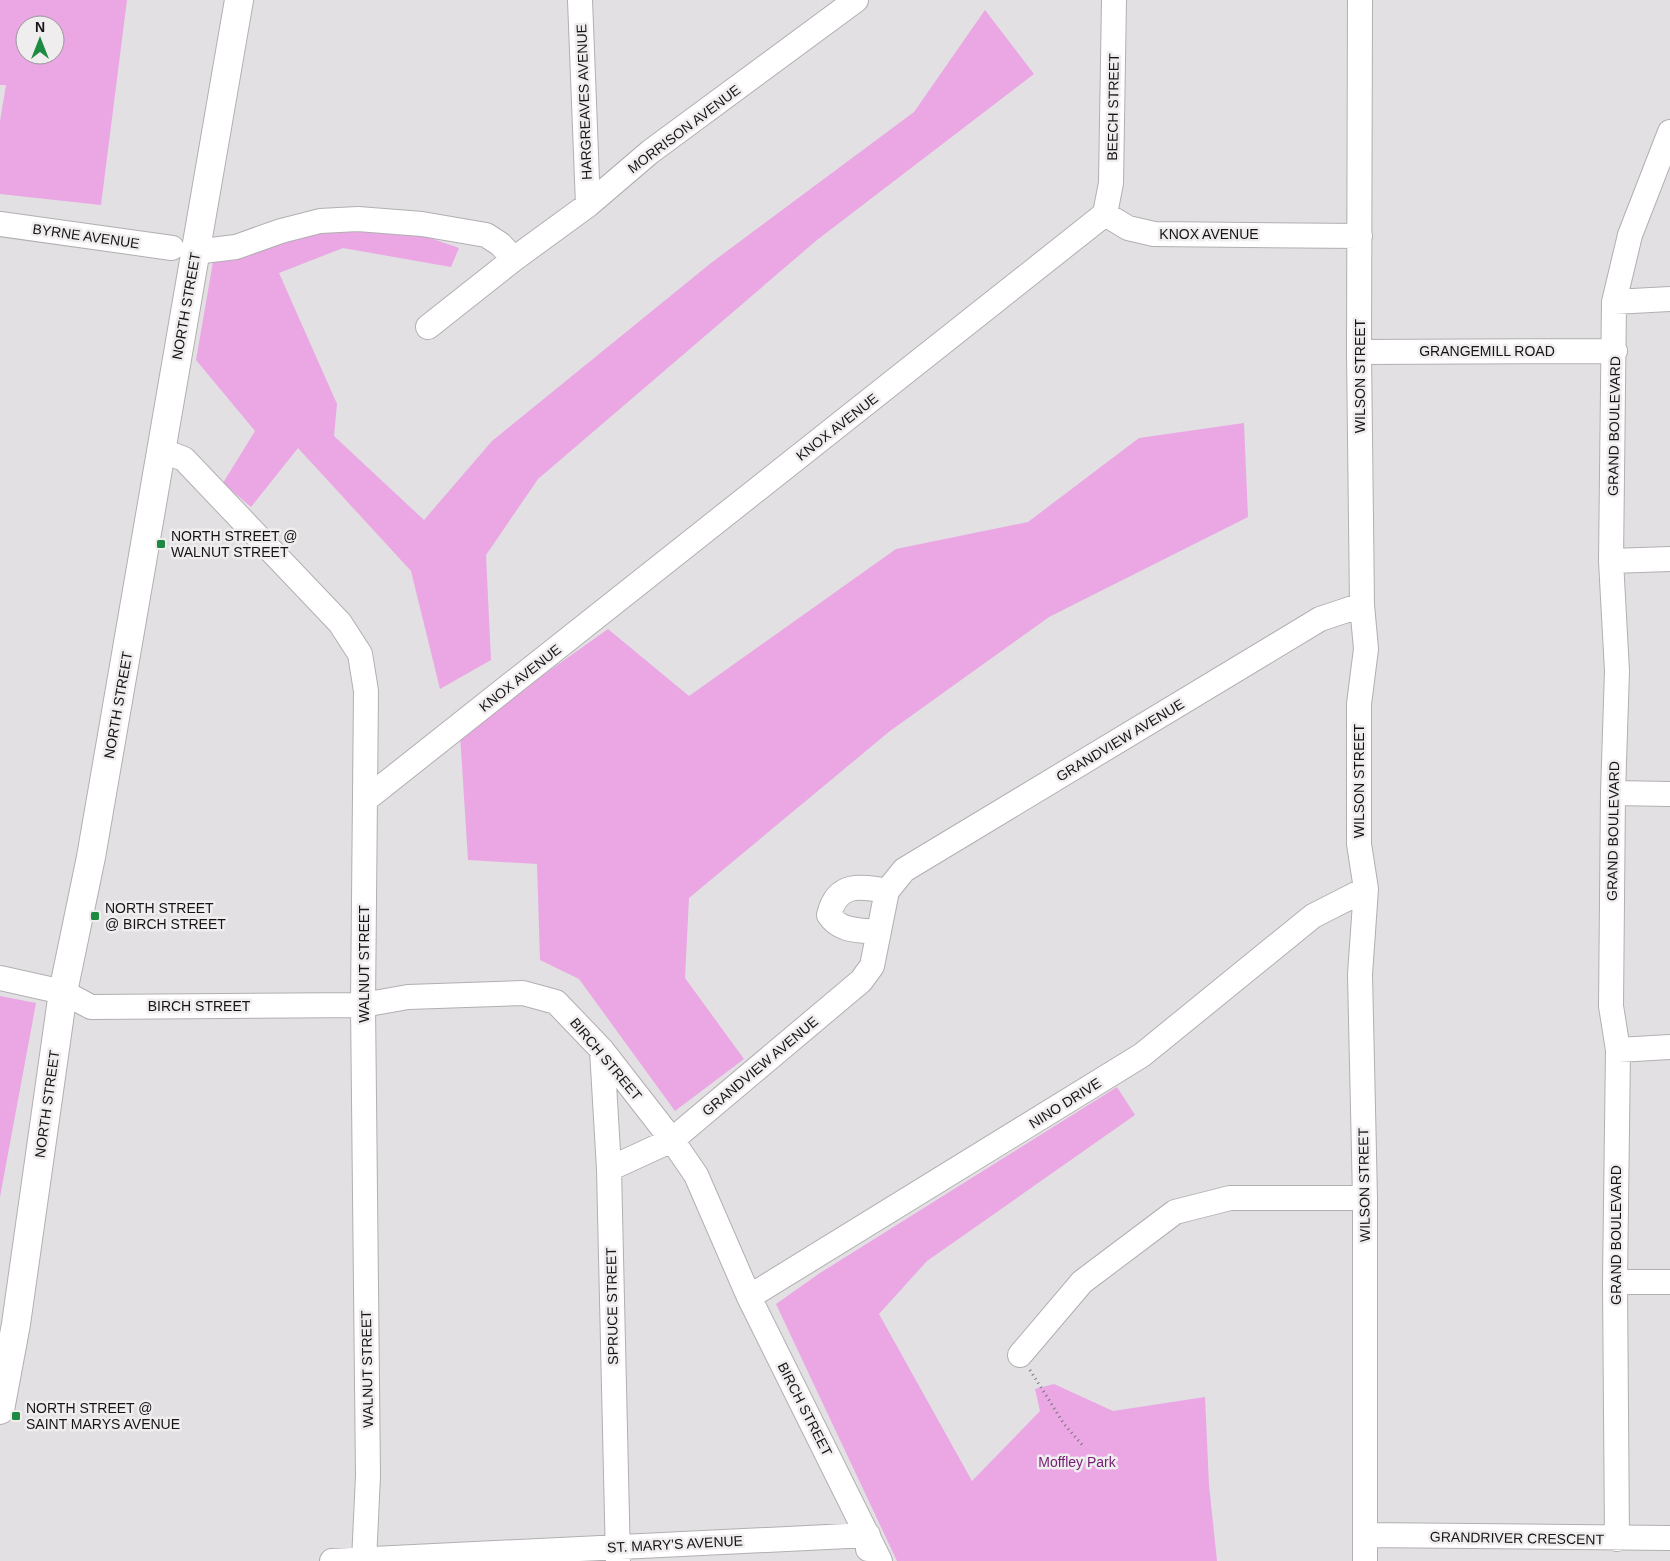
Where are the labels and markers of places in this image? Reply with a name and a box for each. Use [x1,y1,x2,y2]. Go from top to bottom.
place label: NORTH STREET @ WALNUT STREET [171,528,298,560]
marker: NORTH STREET @ WALNUT STREET [155,538,167,550]
place label: NORTH STREET @ BIRCH STREET [105,900,226,932]
marker: NORTH STREET @ BIRCH STREET [89,910,101,922]
place label: NORTH STREET @ SAINT MARYS AVENUE [26,1400,180,1432]
marker: NORTH STREET @ SAINT MARYS AVENUE [10,1410,22,1422]

